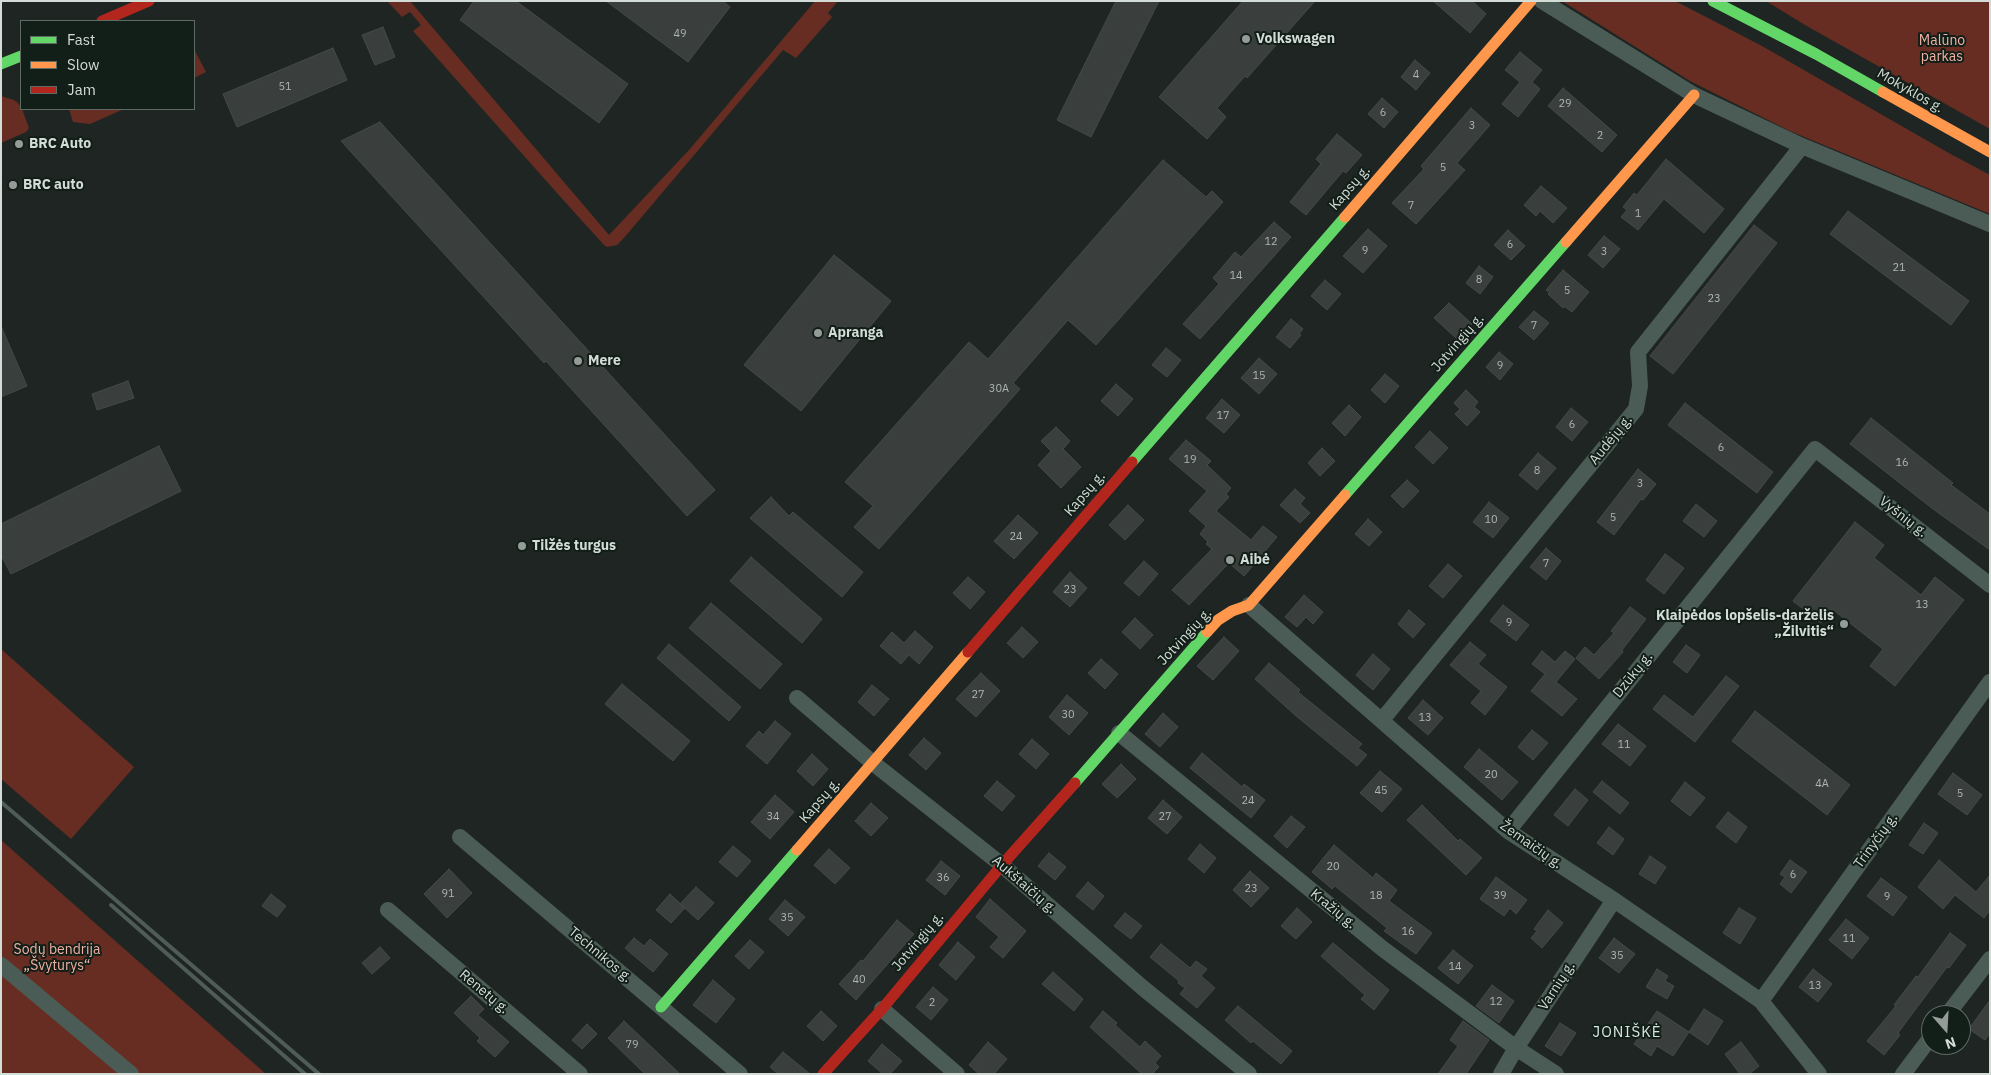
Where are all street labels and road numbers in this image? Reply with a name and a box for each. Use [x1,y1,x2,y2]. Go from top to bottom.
street label: Mokyklos g. [1874,65,1946,117]
street label: Kapsų g. [1326,162,1374,214]
street label: Jotvingių g. [1428,310,1488,376]
street label: Audėjų g. [1586,412,1636,468]
street label: Kapsų g. [1061,468,1109,520]
street label: Vyšnių g. [1876,493,1930,541]
street label: Jotvingių g. [1154,605,1216,669]
street label: Dzūkų g. [1610,649,1656,701]
street label: Kapsų g. [796,775,844,827]
street label: Trinyčių g. [1850,810,1902,872]
street label: Žemaičių g. [1497,817,1565,873]
street label: Aukštaičių g. [988,852,1060,918]
street label: Kražių g. [1307,886,1359,932]
street label: Jotvingių g. [889,909,947,975]
street label: Technikos g. [565,924,635,986]
street label: Varnių g. [1535,958,1579,1014]
street label: Renetų g. [456,966,512,1018]

